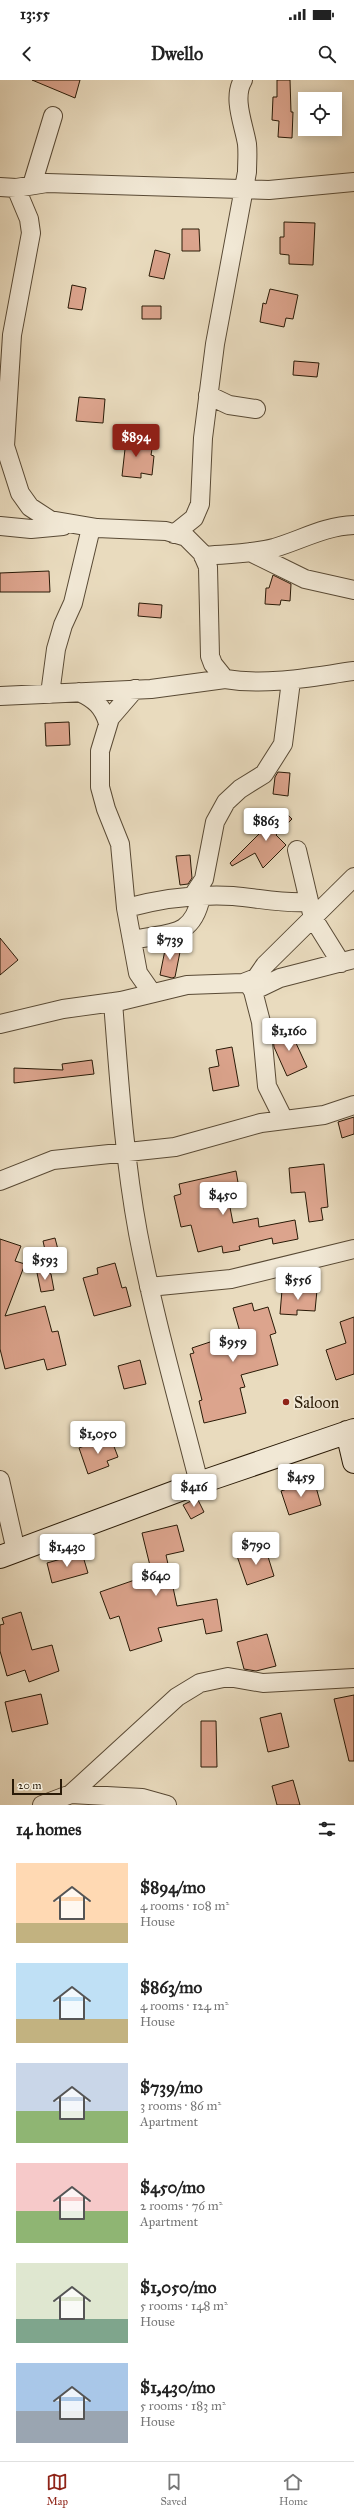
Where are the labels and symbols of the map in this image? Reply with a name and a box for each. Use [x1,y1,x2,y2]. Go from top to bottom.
pin: $894 [112,424,160,458]
pin: $863 [242,808,290,842]
pin: $739 [146,927,194,961]
pin: $1,160 [256,1018,322,1052]
pin: $450 [199,1182,247,1216]
pin: $593 [21,1247,69,1281]
pin: $556 [274,1267,322,1301]
pin: $959 [209,1329,257,1363]
place label: Saloon [294,1393,340,1412]
marker: Saloon [281,1397,291,1407]
pin: $1,050 [65,1421,131,1455]
pin: $459 [277,1464,325,1498]
pin: $416 [170,1474,218,1508]
pin: $790 [232,1532,280,1566]
pin: $1,430 [34,1534,100,1568]
pin: $640 [132,1563,180,1597]
scale bar [12,1777,62,1796]

